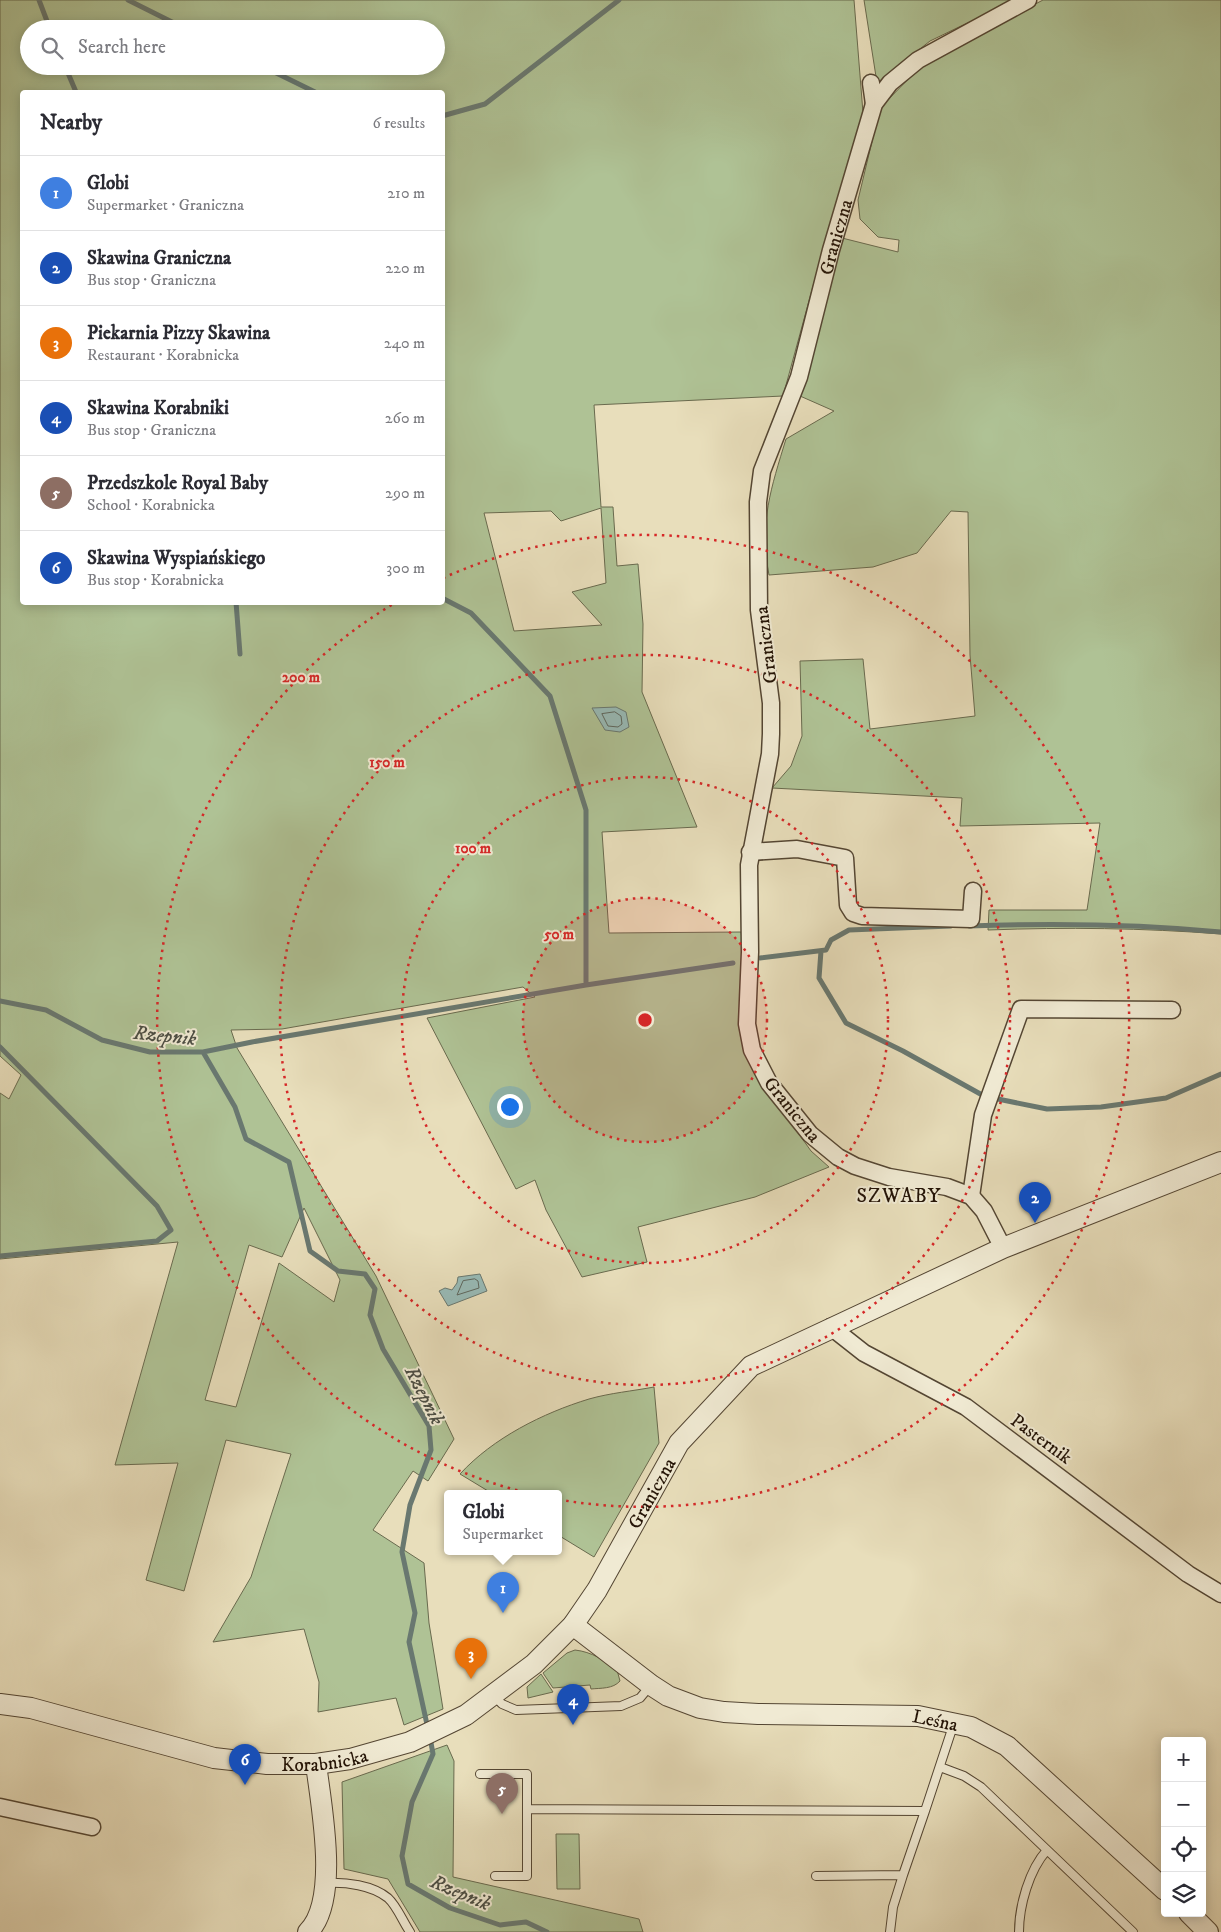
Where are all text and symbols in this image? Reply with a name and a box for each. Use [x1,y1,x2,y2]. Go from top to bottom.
search box [20,20,445,75]
icon: search [38,34,66,62]
text: Search here [78,36,166,59]
text: Nearby [40,110,102,136]
text: 6 results [372,113,425,133]
text: Globi [87,172,129,195]
text: 1 [53,183,59,203]
text: 210 m [387,183,425,203]
text: Supermarket · Graniczna [87,195,244,215]
street label: Graniczna [815,197,858,278]
text: Skawina Graniczna [87,247,231,270]
text: 2 [52,258,60,278]
text: 220 m [385,258,425,278]
text: Bus stop · Graniczna [87,270,216,290]
text: Piekarnia Pizzy Skawina [87,322,270,345]
text: 3 [53,333,59,353]
text: 240 m [384,333,425,353]
text: Restaurant · Korabnicka [87,345,239,365]
text: Skawina Korabniki [87,397,229,420]
text: 4 [51,408,61,428]
text: 260 m [385,408,425,428]
text: Bus stop · Graniczna [87,420,216,440]
text: Przedszkole Royal Baby [87,472,268,495]
text: 5 [52,483,60,503]
text: 290 m [385,483,425,503]
text: School · Korabnicka [87,495,215,515]
text: Skawina Wyspiańskiego [87,547,265,570]
text: 6 [52,558,60,578]
text: 300 m [386,558,425,578]
text: Bus stop · Korabnicka [87,570,224,590]
street label: Graniczna [750,605,783,685]
text: 200 m [282,668,321,687]
text: 150 m [369,753,405,772]
text: 100 m [455,839,492,858]
text: 50 m [543,925,575,944]
centre of rings [636,1011,654,1029]
water label: Rzepnik [131,1021,198,1052]
street label: Graniczna [758,1073,825,1147]
your location [497,1094,523,1120]
pin: 2 [1019,1182,1051,1223]
district label: SZWABY [857,1184,941,1209]
water label: Rzepnik [398,1361,449,1430]
street label: Pasternik [1006,1409,1077,1470]
street label: Graniczna [624,1454,681,1533]
popup [444,1490,562,1555]
text: Globi [463,1501,504,1524]
text: Supermarket [463,1524,543,1544]
pin: 1 [487,1572,519,1613]
pin: 3 [455,1638,487,1679]
pin: 4 [557,1684,589,1725]
street label: Leśna [910,1705,960,1737]
map controls [1161,1737,1206,1917]
button: + [1161,1737,1206,1782]
pin: 6 [229,1744,261,1785]
street label: Korabnicka [281,1745,371,1777]
pin: 5 [486,1773,518,1814]
button: − [1161,1782,1206,1827]
button: locate [1161,1827,1206,1872]
water label: Rzepnik [426,1869,495,1917]
button: layers [1161,1872,1206,1917]

